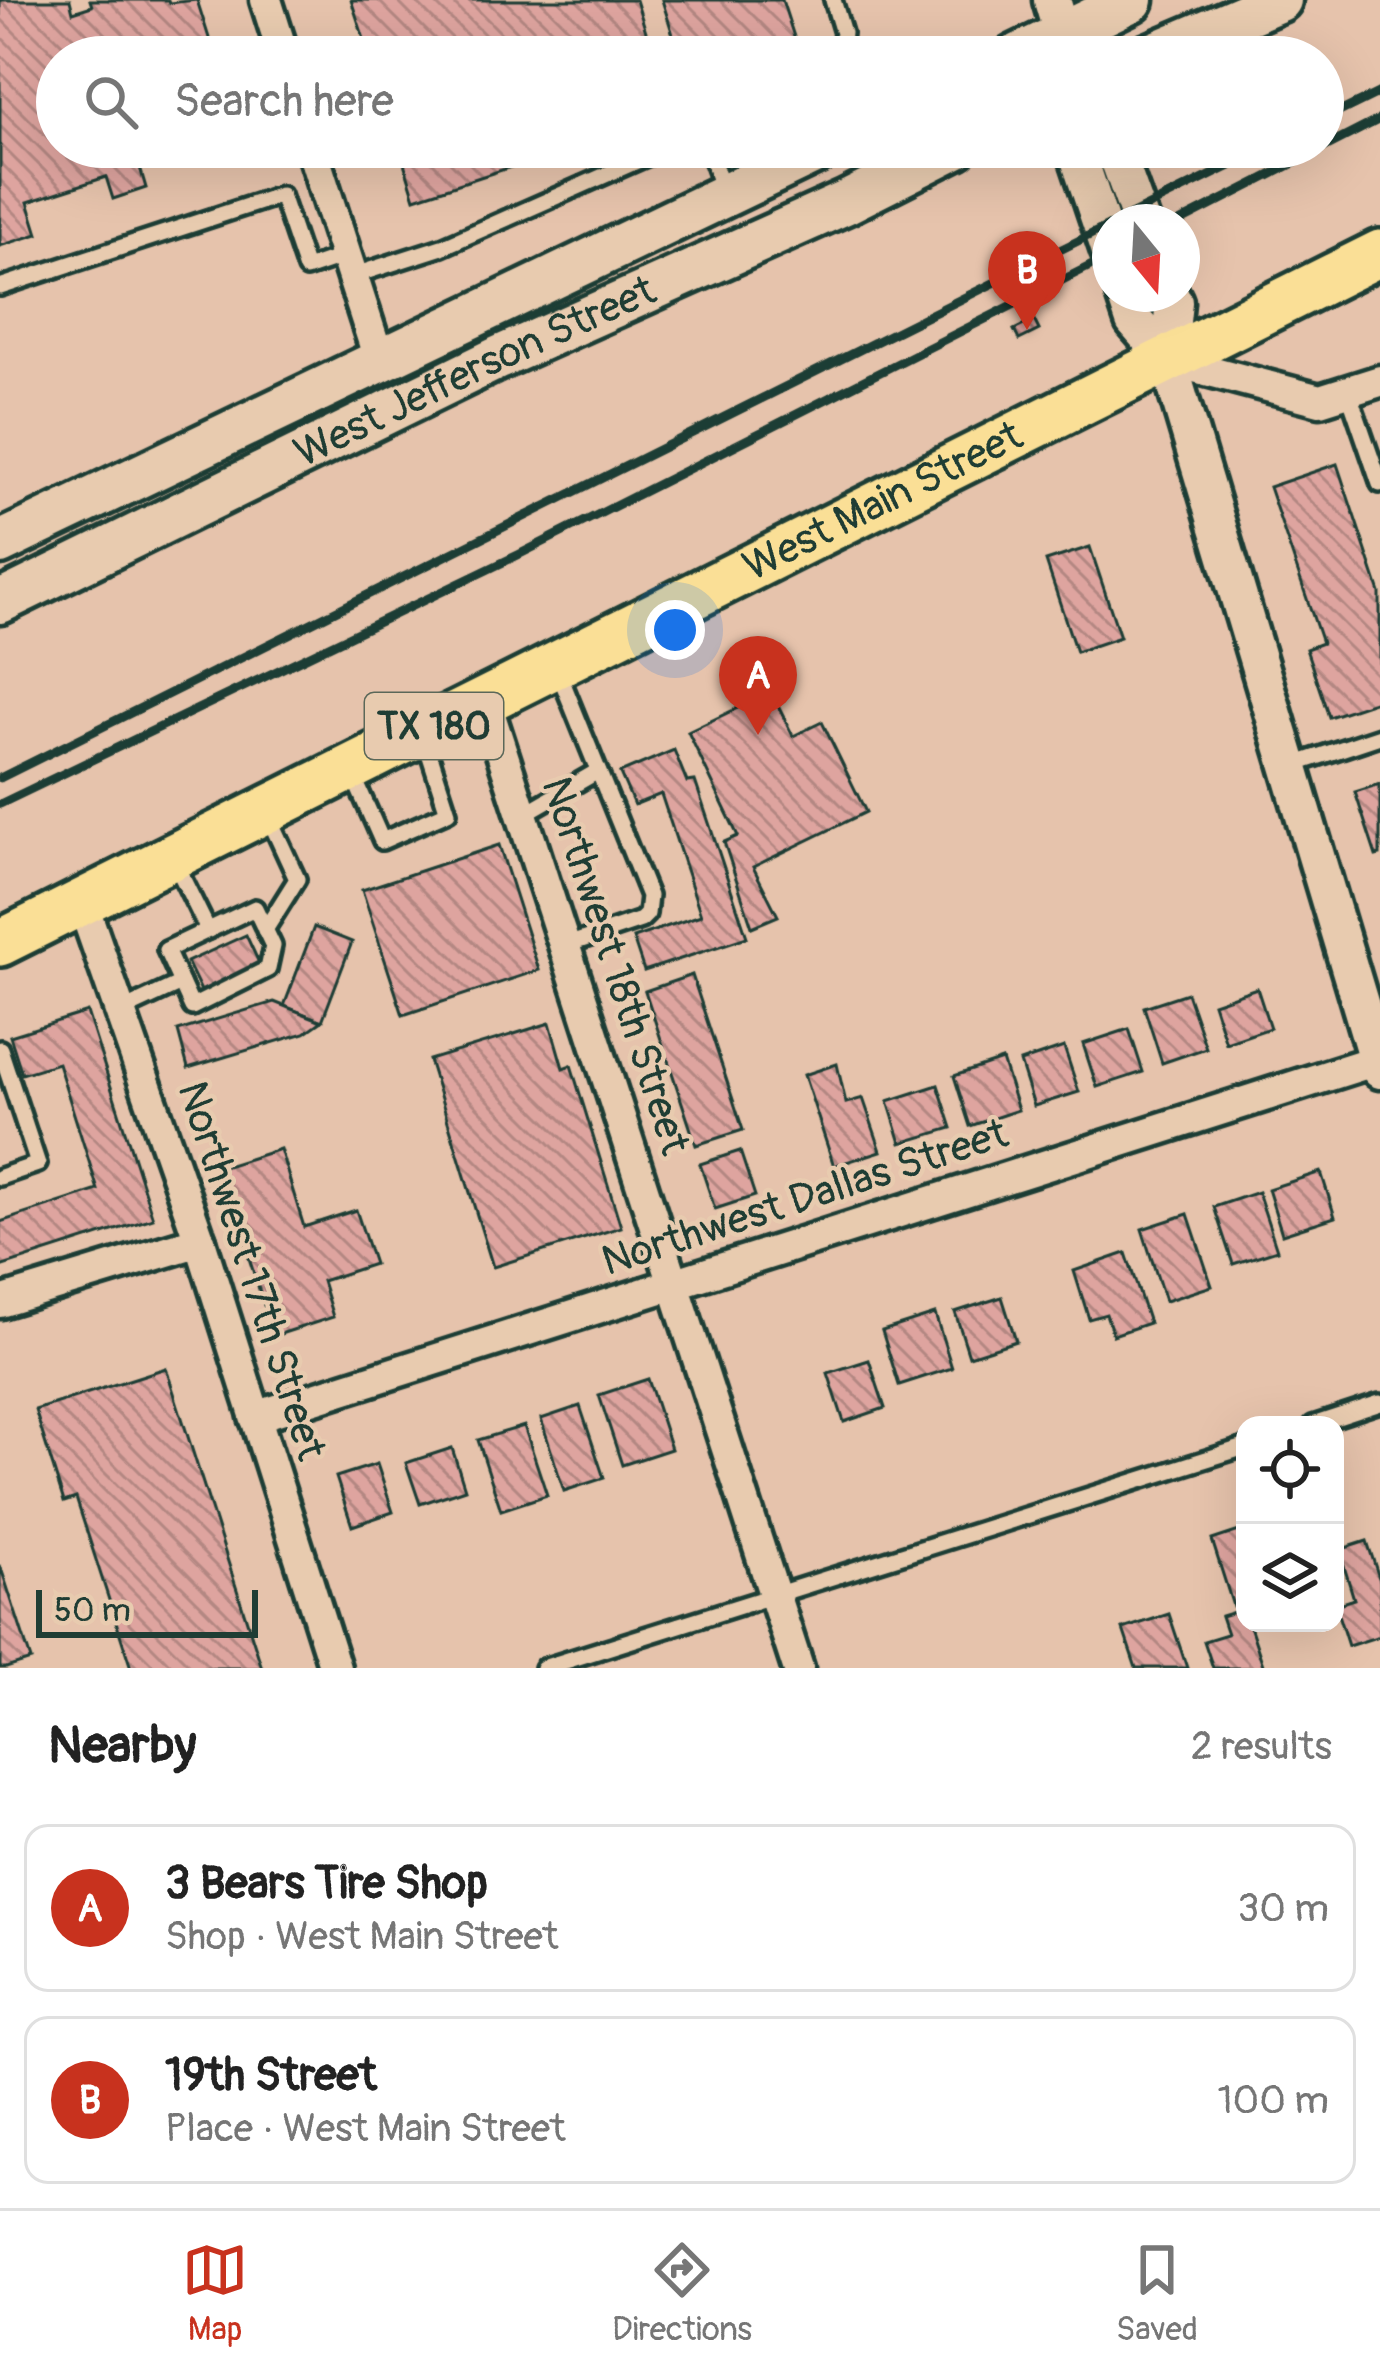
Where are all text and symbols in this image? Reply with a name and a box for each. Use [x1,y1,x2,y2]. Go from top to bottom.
search box [36,36,1344,168]
icon: search [78,69,144,135]
text: Search here [174,74,394,130]
north arrow [1092,204,1200,312]
pin: B [988,231,1066,330]
street label: West Jefferson Street [286,265,664,480]
street label: West Main Street [735,410,1031,593]
your location [645,600,705,660]
pin: A [719,636,797,735]
road number: TX 180 [365,693,503,759]
street label: Northwest 18th Street [529,771,701,1161]
street label: Northwest 17th Street [165,1075,337,1467]
street label: Northwest Dallas Street [596,1108,1015,1288]
map controls [1236,1416,1344,1632]
button: locate [1236,1416,1344,1524]
button: layers [1236,1524,1344,1632]
scale bar [36,1584,258,1637]
text: 50 m [54,1590,131,1631]
text: Nearby [48,1714,196,1778]
text: 2 results [1191,1722,1332,1771]
text: 3 Bears Tire Shop [165,1856,488,1912]
text: A [77,1884,103,1933]
text: 30 m [1238,1884,1329,1933]
text: Shop · West Main Street [165,1912,559,1961]
text: 19th Street [165,2048,377,2104]
text: B [79,2076,101,2125]
text: 100 m [1217,2076,1329,2125]
text: Place · West Main Street [165,2104,566,2153]
tab: Map [182,2237,248,2350]
tab: Directions [612,2237,752,2350]
tab: Saved [1116,2237,1198,2350]

